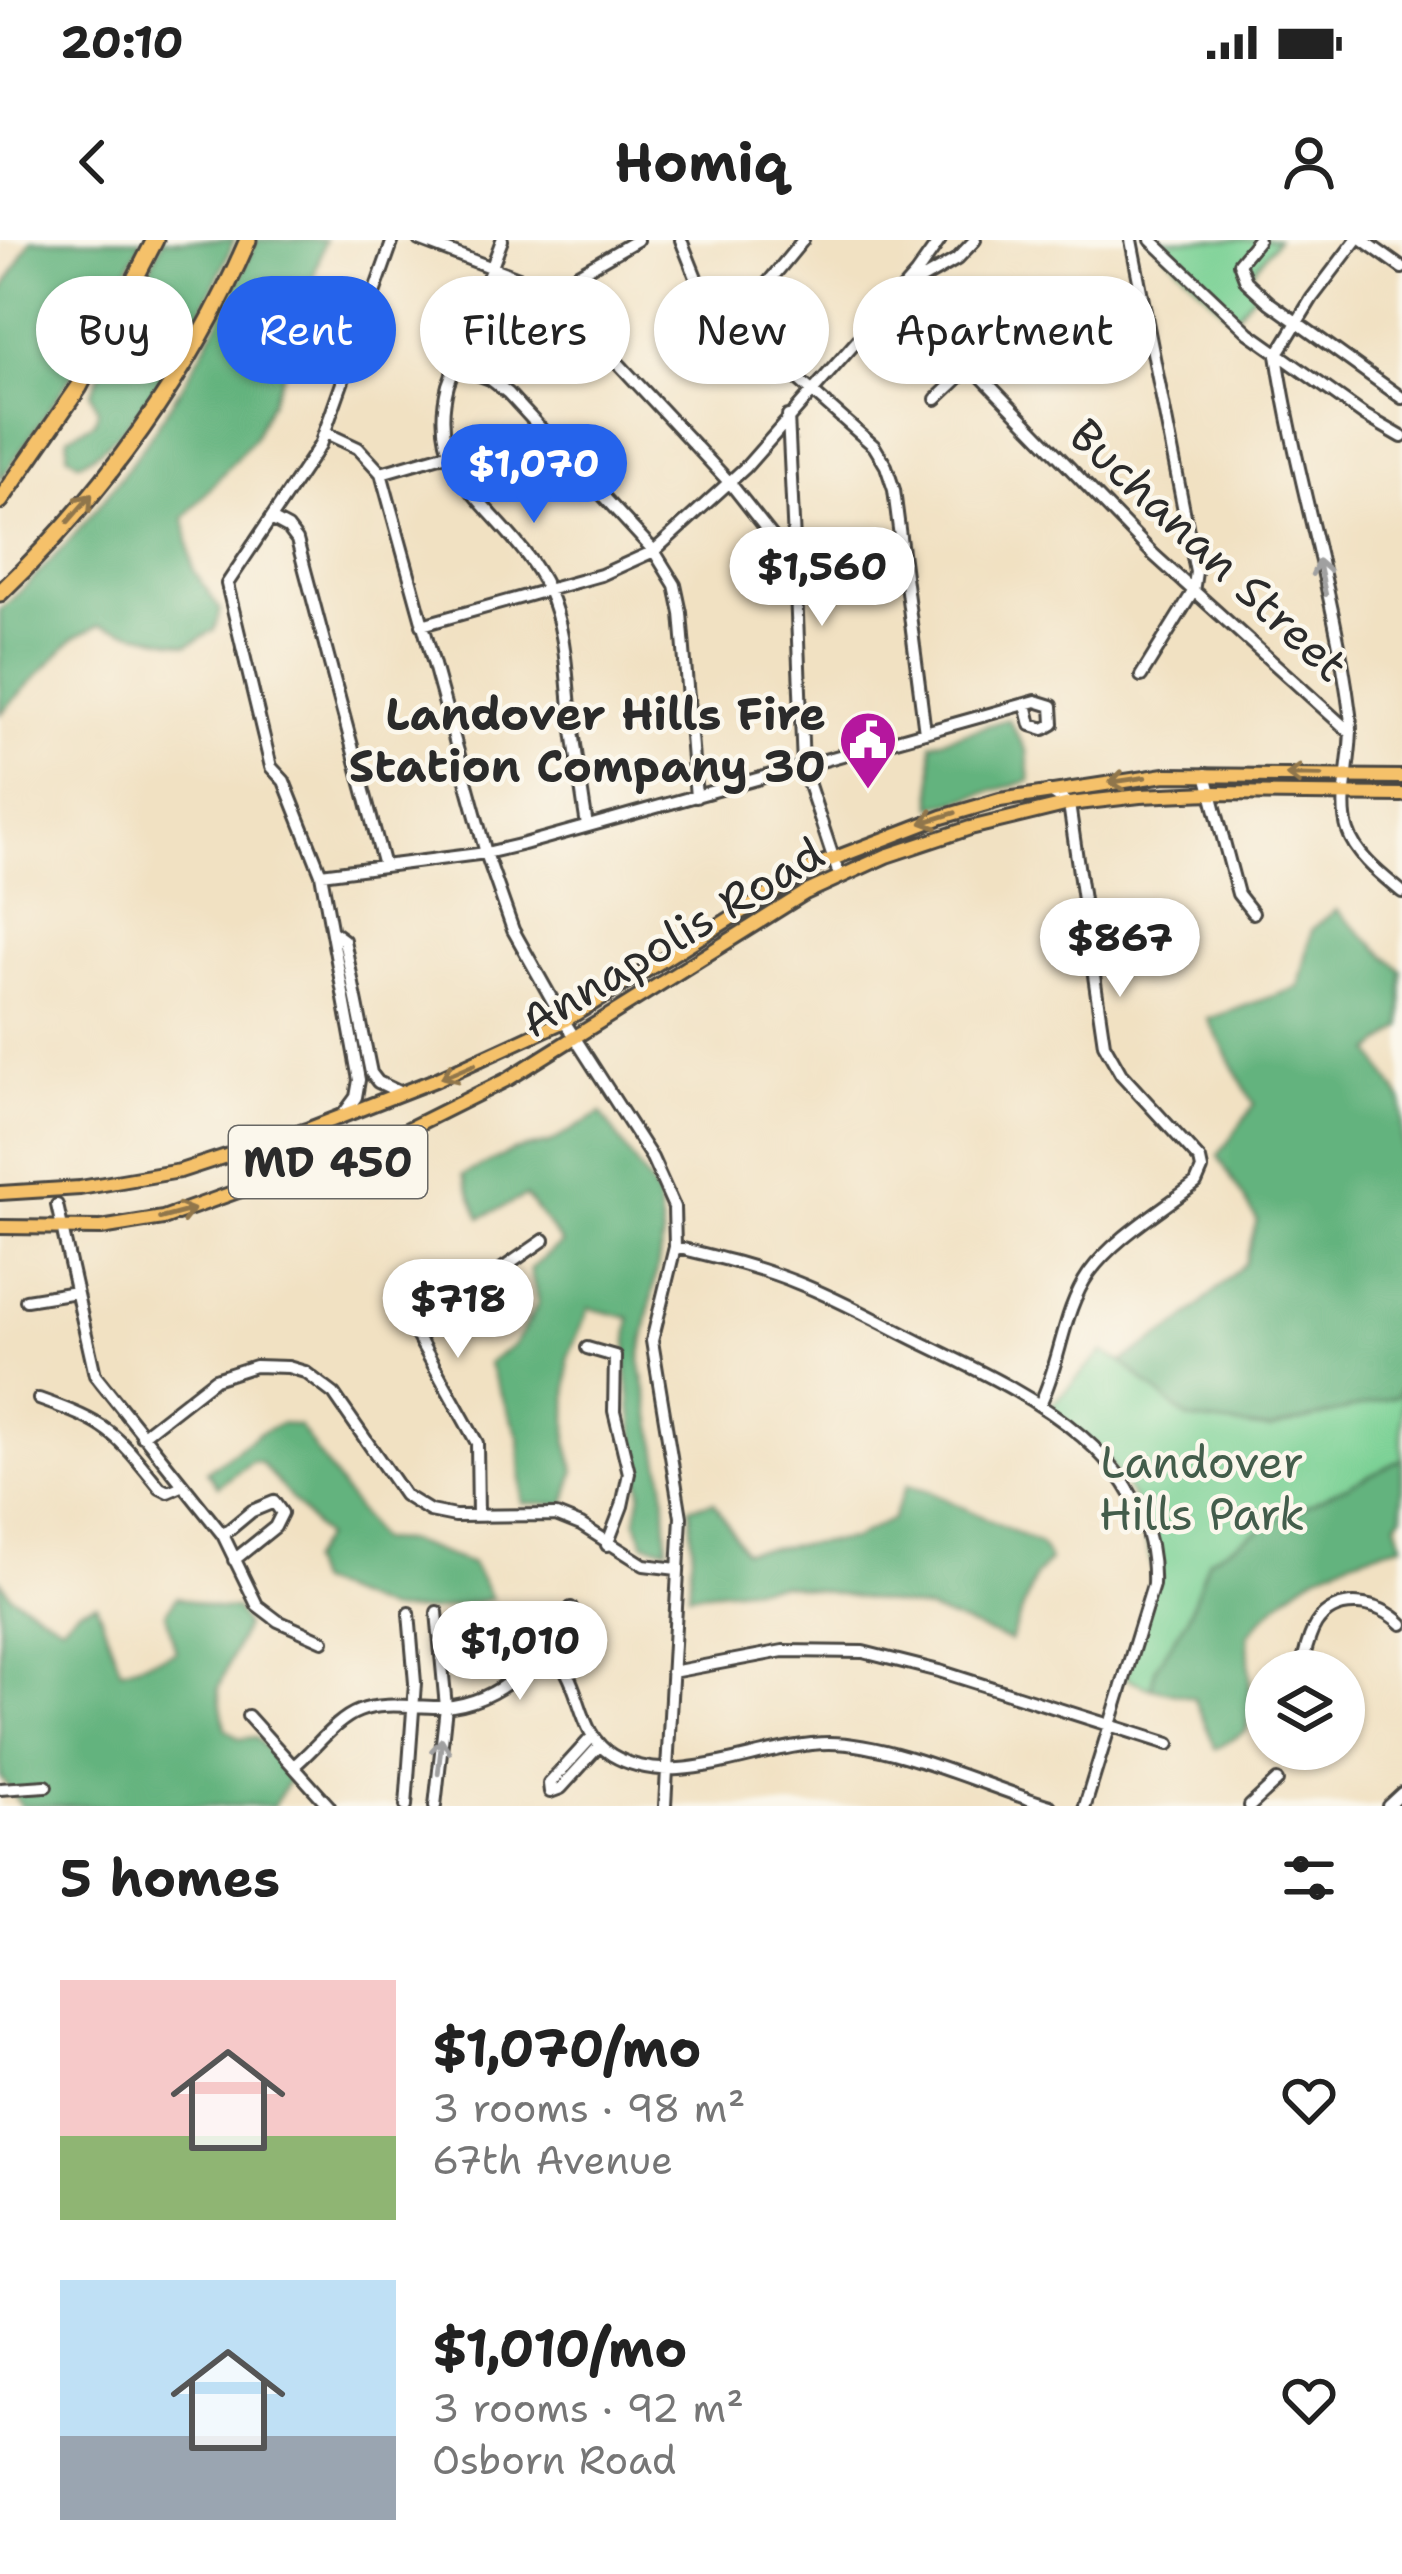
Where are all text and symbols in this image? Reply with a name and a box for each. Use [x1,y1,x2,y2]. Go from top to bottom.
text: 20:10 [60,12,184,72]
text: Homiq [614,126,788,198]
icon: back [60,129,126,195]
icon: person [1276,129,1342,195]
chip: Buy [36,276,193,384]
chip: Rent [217,276,396,384]
chip: Filters [420,276,630,384]
chip: New [654,276,829,384]
chip: Apartment [853,276,1156,384]
street label: Buchanan Street [1057,405,1361,695]
pin: $1,070 [436,424,632,526]
text: $1,070 [468,437,600,489]
one-way arrow [66,493,94,524]
pin: $1,560 [724,527,920,629]
text: $1,560 [757,540,887,592]
one-way arrow [1310,558,1332,597]
place label: Landover Hills Fire Station Company 30 [349,684,826,796]
public building icon: Landover Hills Fire Station Company 30 [837,709,899,791]
one-way arrow [1285,764,1324,787]
one-way arrow [1108,769,1147,791]
one-way arrow [920,808,958,830]
street label: Annapolis Road [509,823,835,1051]
pin: $867 [1049,898,1191,1000]
text: $867 [1067,911,1173,963]
one-way arrow [440,1061,476,1083]
road number: MD 450 [229,1126,427,1198]
one-way arrow [158,1201,196,1223]
pin: $718 [387,1259,529,1361]
text: $718 [410,1272,506,1324]
park label: Landover Hills Park [1099,1432,1305,1544]
pin: $1,010 [422,1601,618,1703]
text: $1,010 [459,1614,581,1666]
map controls [1245,1650,1365,1770]
button: layers [1245,1650,1365,1770]
one-way arrow [429,1737,452,1776]
text: 5 homes [60,1844,280,1912]
icon: filters [1276,1845,1342,1911]
text: $1,070/mo [432,2014,701,2082]
icon: home [156,2028,300,2172]
icon: heart [1276,2067,1342,2133]
text: 3 rooms · 98 m² [432,2082,745,2134]
text: 67th Avenue [432,2134,673,2186]
text: $1,010/mo [432,2314,687,2382]
icon: home [156,2328,300,2472]
icon: heart [1276,2367,1342,2433]
text: 3 rooms · 92 m² [432,2382,744,2434]
text: Osborn Road [432,2434,677,2486]

